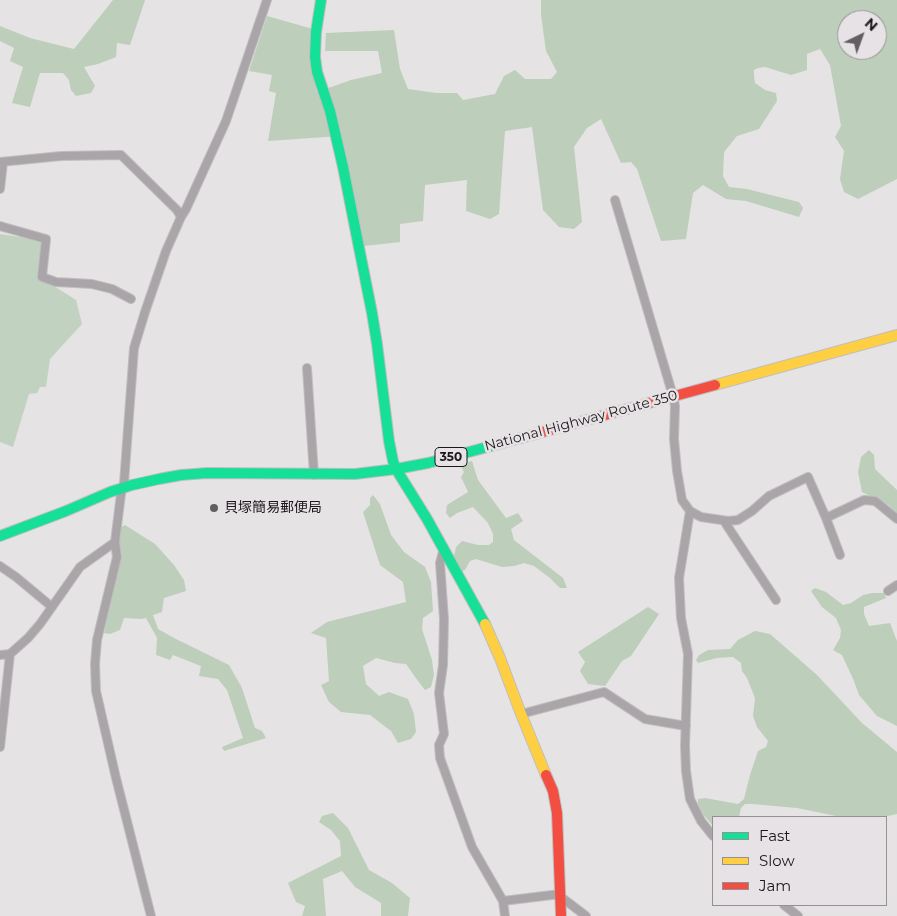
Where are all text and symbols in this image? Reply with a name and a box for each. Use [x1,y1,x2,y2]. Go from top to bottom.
north arrow [837,10,887,60]
text: N [861,14,882,35]
street label: National Highway Route 350 [483,387,679,455]
road number: 350 [435,448,467,467]
place label: 貝塚簡易郵便局 [224,500,322,516]
marker: 貝塚簡易郵便局 [208,502,220,514]
legend [712,816,887,906]
text: Fast [759,826,790,845]
text: Slow [759,851,795,870]
text: Jam [759,876,791,895]

